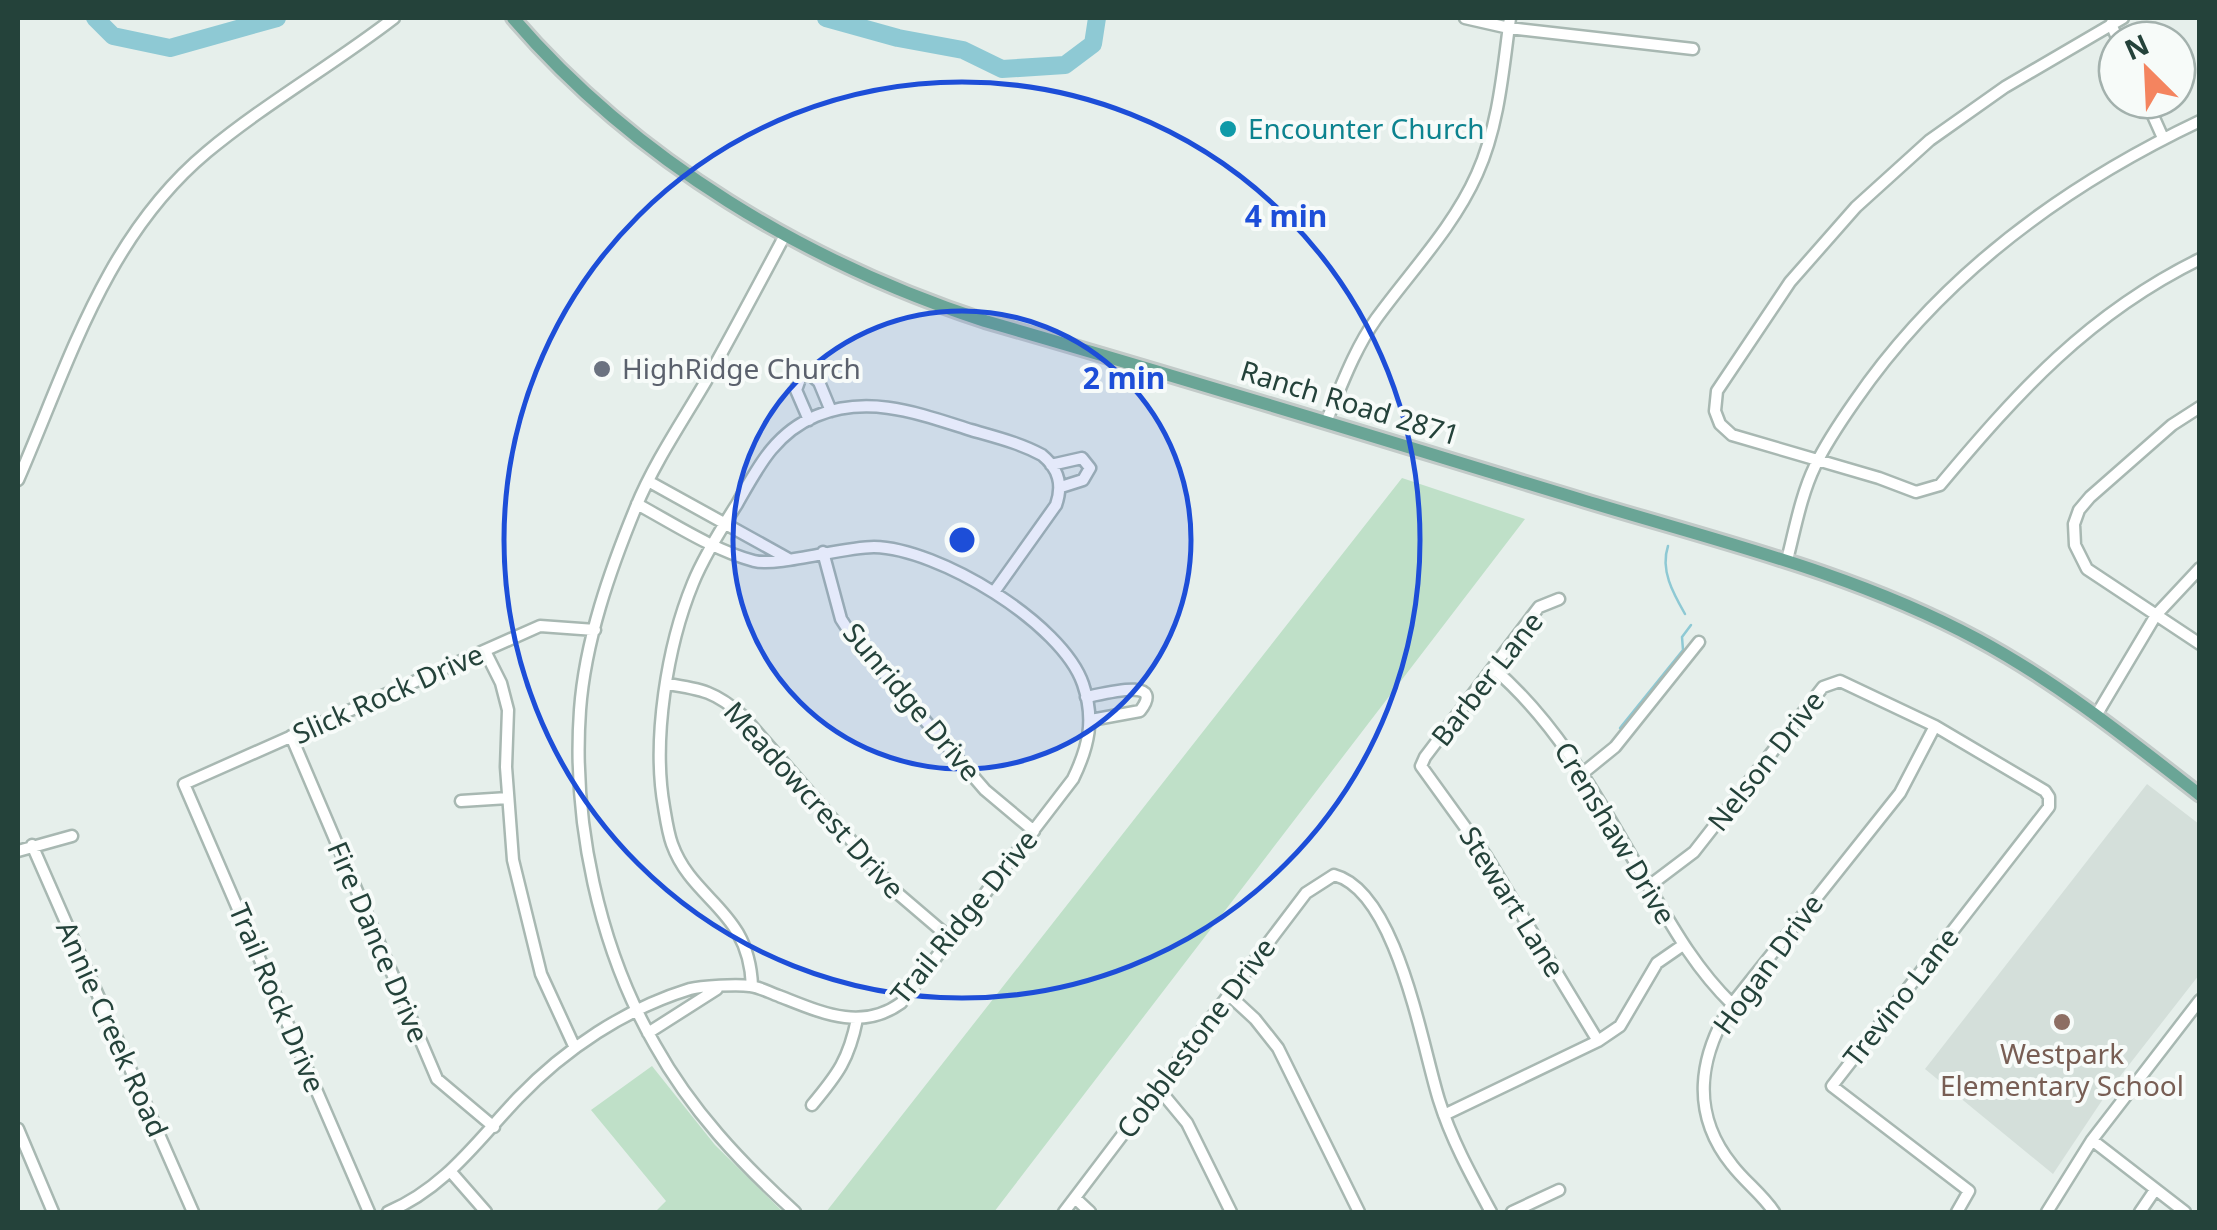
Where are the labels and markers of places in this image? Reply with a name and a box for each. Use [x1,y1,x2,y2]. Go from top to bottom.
place label: Encounter Church [1248,109,1485,147]
marker: Encounter Church [1217,118,1239,140]
place label: HighRidge Church [622,349,861,387]
marker: HighRidge Church [591,358,613,380]
centre of rings [944,522,980,558]
marker: Westpark Elementary School [2051,1011,2073,1033]
place label: Westpark Elementary School [1940,1034,2184,1104]

